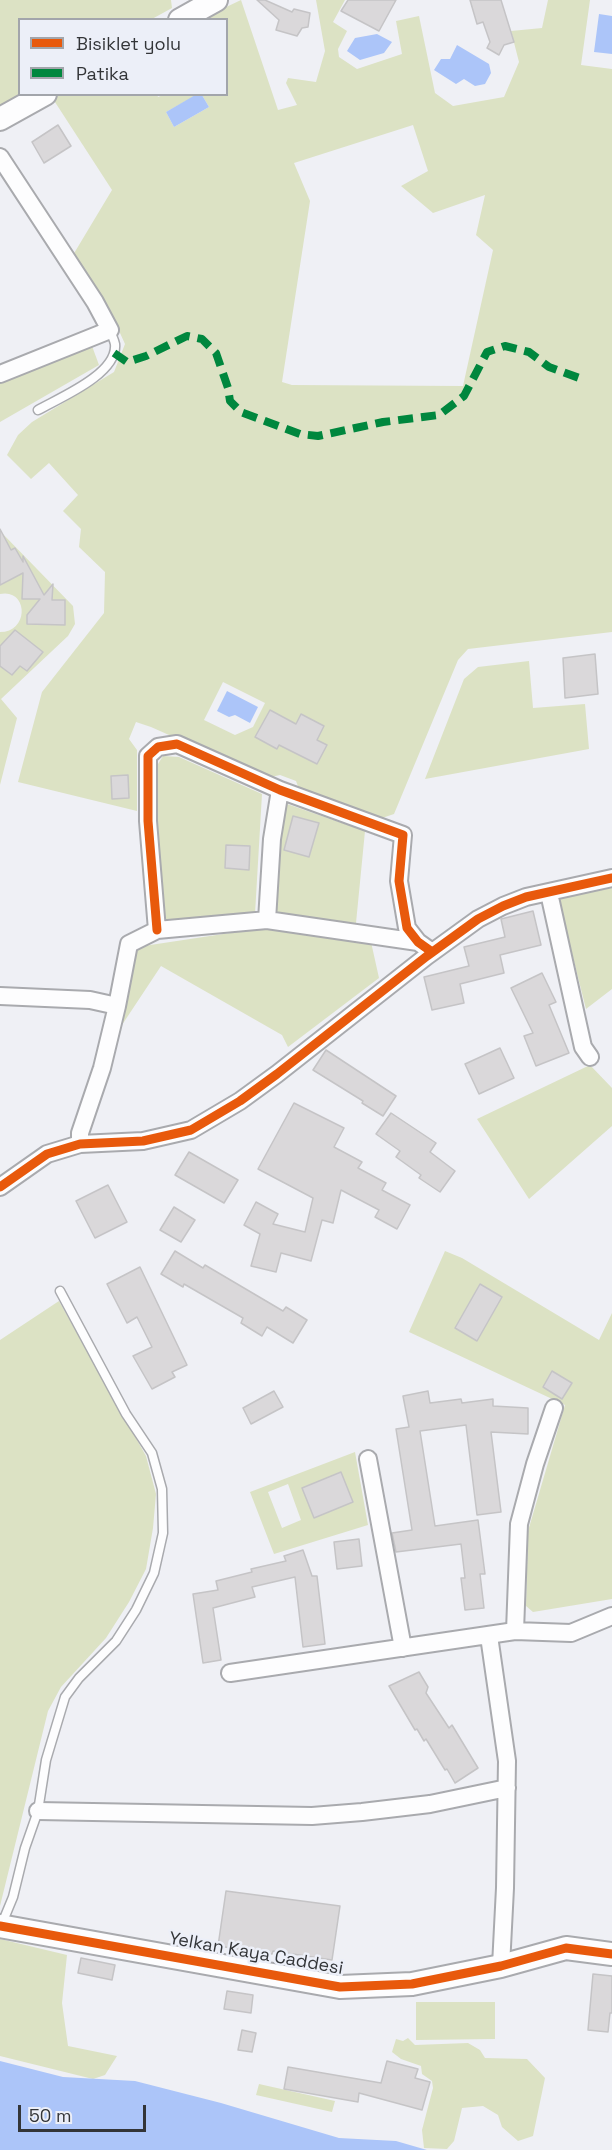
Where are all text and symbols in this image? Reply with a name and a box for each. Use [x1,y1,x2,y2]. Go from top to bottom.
legend [18,18,228,96]
text: Bisiklet yolu [76,32,181,55]
text: Patika [76,62,129,85]
street label: Yelkan Kaya Caddesi [167,1928,345,1980]
scale bar [21,2093,148,2131]
text: 50 m [29,2104,71,2127]

